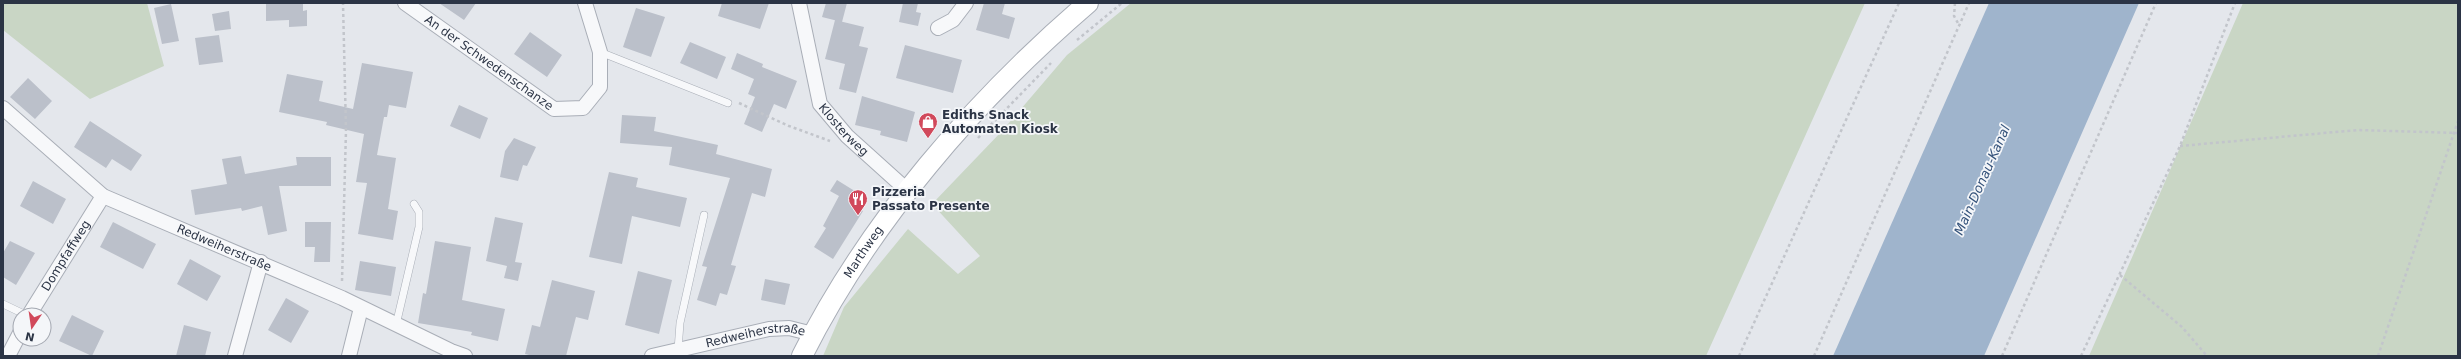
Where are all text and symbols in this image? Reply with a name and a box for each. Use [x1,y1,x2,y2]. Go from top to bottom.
street label: An der Schwedenschanze [422,12,556,113]
street label: Klosterweg [816,101,871,159]
place label: Ediths Snack Automaten Kiosk [942,108,1059,136]
shop icon: Ediths Snack Automaten Kiosk [917,111,939,139]
water label: Main-Donau-Kanal [1951,122,2013,237]
place label: Pizzeria Passato Presente [872,185,990,213]
restaurant icon: Pizzeria Passato Presente [847,188,869,216]
street label: Dompfaffweg [39,218,93,293]
street label: Redweiherstraße [175,221,274,274]
street label: Marthweg [841,223,886,281]
north arrow [12,307,52,347]
street label: Redweiherstraße [704,321,807,350]
text: N [24,329,36,344]

